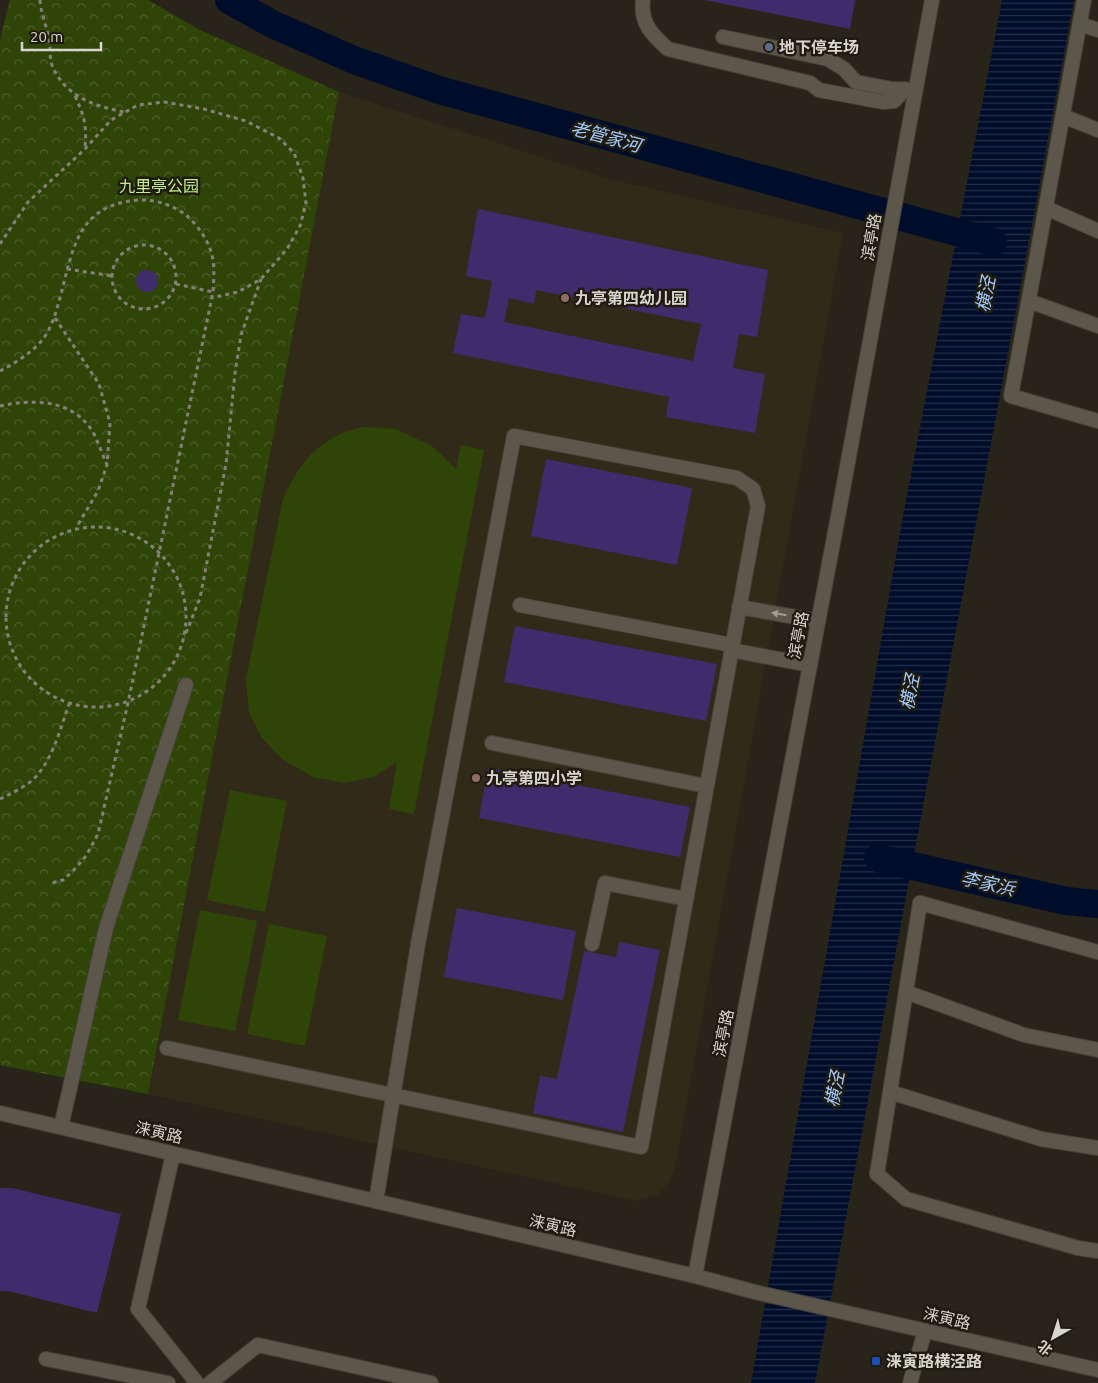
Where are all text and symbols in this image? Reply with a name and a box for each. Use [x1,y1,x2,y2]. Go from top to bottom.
scale bar [22,20,101,52]
text: 20 m [30,28,63,45]
place label: 地下停车场 [779,38,859,56]
marker: 地下停车场 [763,41,775,53]
water label: 老管家河 [569,117,646,156]
park label: 九里亭公园 [119,177,199,195]
street label: 滨亭路 [858,212,884,262]
water label: 横泾 [972,272,999,314]
place label: 九亭第四幼儿园 [575,289,687,307]
marker: 九亭第四幼儿园 [559,292,571,304]
one-way arrow [770,609,786,617]
street label: 滨亭路 [785,610,811,660]
water label: 横泾 [896,670,923,712]
place label: 九亭第四小学 [486,769,582,787]
marker: 九亭第四小学 [470,772,482,784]
water label: 李家浜 [959,867,1019,899]
street label: 滨亭路 [710,1008,736,1058]
water label: 横泾 [821,1067,848,1109]
street label: 涞寅路 [134,1118,184,1146]
street label: 涞寅路 [528,1211,578,1239]
street label: 涞寅路 [922,1304,972,1332]
north arrow [1028,1313,1078,1363]
text: 北 [1034,1337,1055,1359]
place label: 涞寅路横泾路 [886,1352,982,1370]
marker: 涞寅路横泾路 [870,1355,882,1367]

